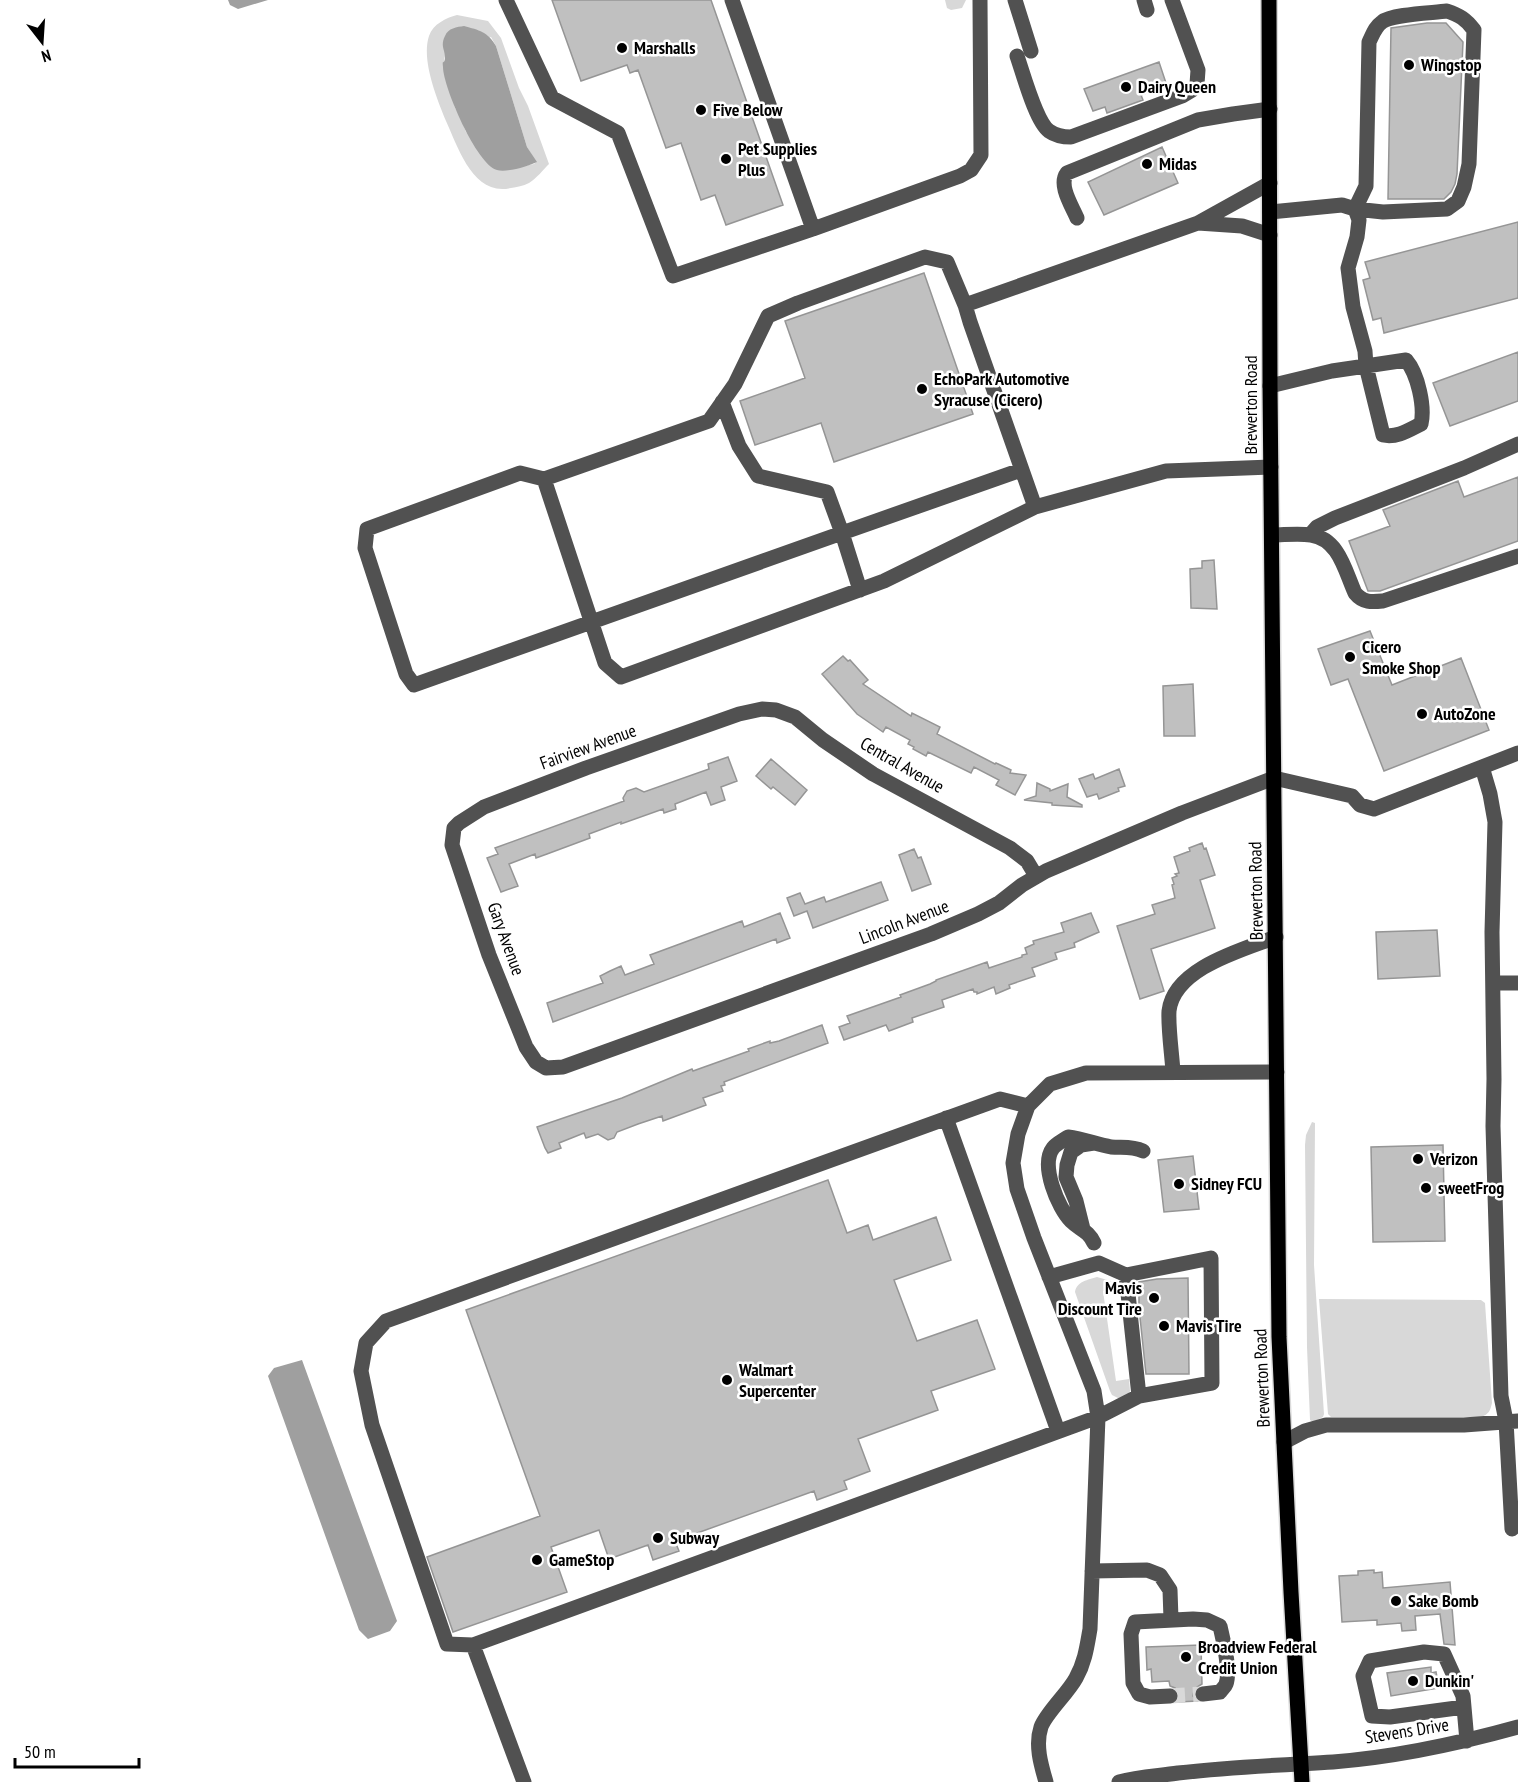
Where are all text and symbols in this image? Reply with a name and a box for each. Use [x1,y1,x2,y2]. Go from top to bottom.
north arrow [12,12,72,72]
place label: Marshalls [634,36,696,59]
marker: Marshalls [615,41,629,55]
text: N [39,46,53,67]
place label: Wingstop [1420,53,1482,76]
marker: Wingstop [1402,58,1416,72]
place label: Dairy Queen [1138,75,1216,98]
marker: Dairy Queen [1119,80,1133,94]
place label: Five Below [713,98,783,121]
marker: Five Below [694,103,708,117]
place label: Pet Supplies Plus [738,137,817,181]
marker: Pet Supplies Plus [719,152,733,166]
place label: Midas [1159,152,1197,175]
marker: Midas [1140,157,1154,171]
street label: Brewerton Road [1239,356,1262,454]
place label: EchoPark Automotive Syracuse (Cicero) [934,367,1070,411]
marker: EchoPark Automotive Syracuse (Cicero) [915,382,929,396]
place label: Cicero Smoke Shop [1362,635,1441,679]
marker: Cicero Smoke Shop [1343,650,1357,664]
place label: AutoZone [1433,702,1496,725]
marker: AutoZone [1415,707,1429,721]
street label: Fairview Avenue [537,718,639,775]
street label: Central Avenue [856,731,948,798]
street label: Brewerton Road [1243,841,1268,941]
street label: Lincoln Avenue [856,894,952,949]
street label: Gary Avenue [483,899,530,979]
place label: Verizon [1429,1147,1478,1170]
marker: Verizon [1411,1152,1425,1166]
place label: Sidney FCU [1191,1172,1262,1195]
place label: sweetFrog [1438,1176,1504,1199]
marker: Sidney FCU [1172,1177,1186,1191]
marker: sweetFrog [1419,1181,1433,1195]
place label: Mavis Discount Tire [1058,1276,1142,1320]
marker: Mavis Discount Tire [1147,1291,1161,1305]
place label: Mavis Tire [1176,1314,1242,1337]
marker: Mavis Tire [1157,1319,1171,1333]
street label: Brewerton Road [1248,1328,1275,1428]
place label: Walmart Supercenter [738,1358,817,1402]
marker: Walmart Supercenter [720,1373,734,1387]
place label: Subway [670,1526,720,1549]
marker: Subway [651,1531,665,1545]
place label: GameStop [549,1548,614,1571]
marker: GameStop [530,1553,544,1567]
place label: Sake Bomb [1408,1589,1479,1612]
marker: Sake Bomb [1389,1594,1403,1608]
place label: Broadview Federal Credit Union [1198,1635,1317,1679]
marker: Broadview Federal Credit Union [1179,1650,1193,1664]
place label: Dunkin' [1425,1669,1474,1692]
marker: Dunkin' [1406,1674,1420,1688]
street label: Stevens Drive [1363,1713,1450,1748]
scale bar [15,1731,140,1769]
text: 50 m [24,1740,56,1763]

